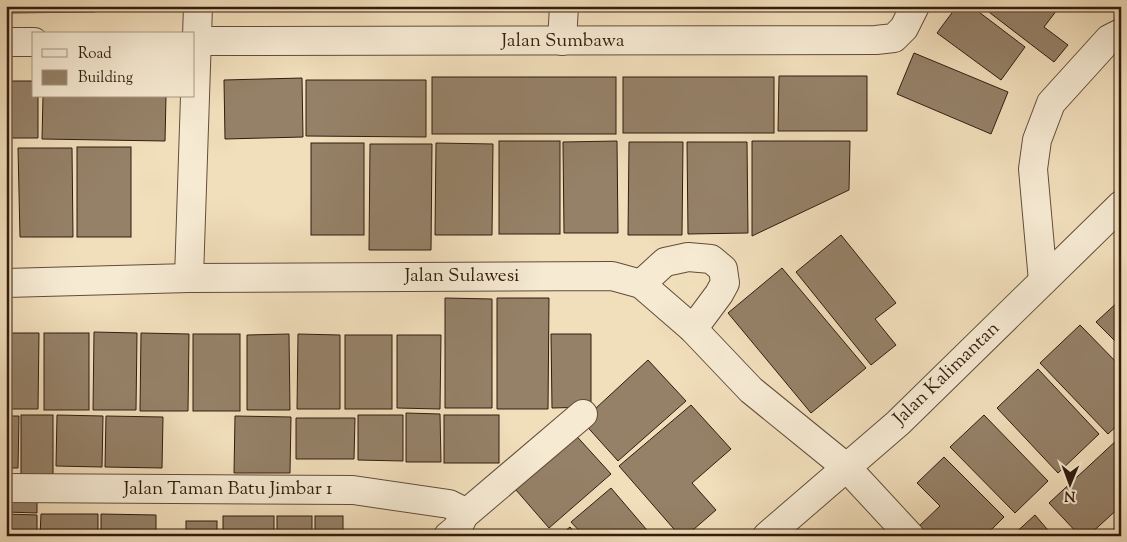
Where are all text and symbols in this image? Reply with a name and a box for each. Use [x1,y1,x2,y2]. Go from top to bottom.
street label: Jalan Sumbawa [500,28,625,55]
legend [32,32,195,98]
text: Road [78,44,112,65]
text: Building [78,68,133,89]
street label: Jalan Sulawesi [403,263,520,290]
street label: Jalan Kalimantan [887,316,1006,433]
north arrow [1044,460,1094,510]
street label: Jalan Taman Batu Jimbar 1 [123,476,333,503]
text: N [1064,485,1076,505]

